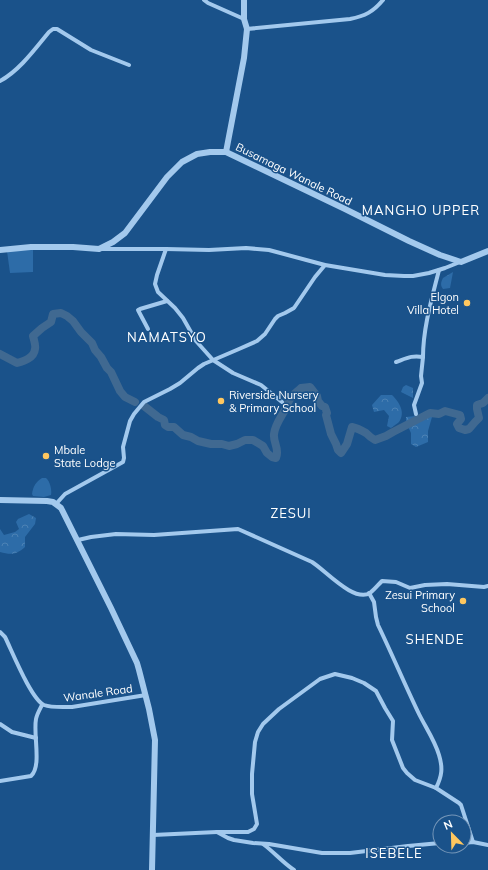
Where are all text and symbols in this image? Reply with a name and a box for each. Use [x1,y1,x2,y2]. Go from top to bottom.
street label: Busamaga Wanale Road [233,140,355,208]
district label: MANGHO UPPER [362,202,480,218]
place label: Elgon Villa Hotel [407,290,459,317]
marker: Elgon Villa Hotel [462,298,472,308]
district label: NAMATSYO [127,329,207,345]
place label: Riverside Nursery & Primary School [229,388,319,415]
marker: Riverside Nursery & Primary School [216,396,226,406]
place label: Mbale State Lodge [54,443,115,470]
marker: Mbale State Lodge [41,451,51,461]
district label: ZESUI [270,505,312,521]
place label: Zesui Primary School [385,588,455,615]
marker: Zesui Primary School [458,596,468,606]
district label: SHENDE [406,631,464,647]
street label: Wanale Road [63,681,133,705]
north arrow [432,814,472,854]
text: N [442,817,455,833]
district label: ISEBELE [365,845,423,861]

